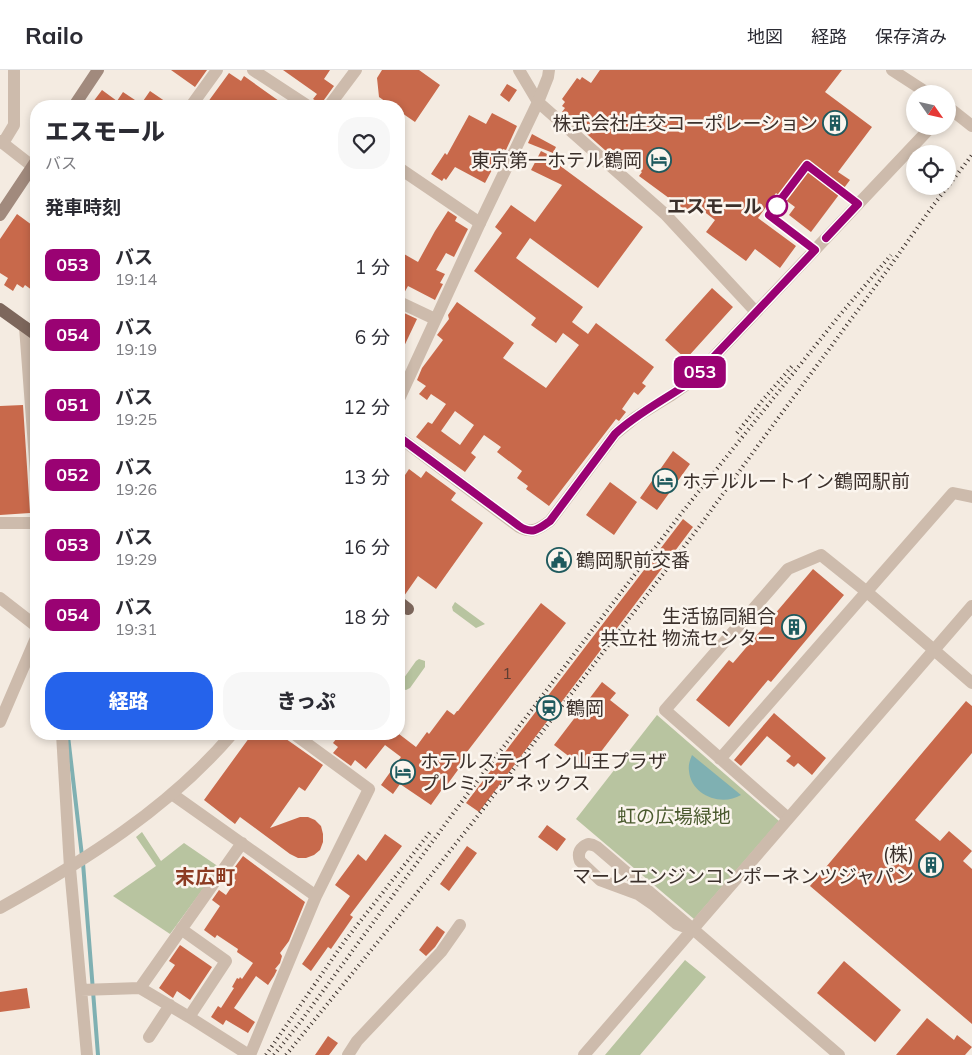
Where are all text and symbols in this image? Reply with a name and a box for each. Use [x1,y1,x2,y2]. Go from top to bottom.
text: Railo [25,20,83,50]
text: 地図 [747,25,783,48]
text: 経路 [811,25,847,48]
text: 保存済み [875,25,947,48]
north arrow [906,85,956,135]
map controls [906,85,956,195]
building icon: 株式会社庄交コーポレーション [822,110,848,136]
place label: 株式会社庄交コーポレーション [552,111,818,135]
text: エスモール [45,116,165,146]
button: heart [338,117,390,169]
button: locate [906,145,956,195]
hotel icon: 東京第一ホテル鶴岡 [646,147,672,173]
place label: 東京第一ホテル鶴岡 [471,148,642,172]
text: バス [45,153,77,173]
place label: エスモール [667,194,762,218]
text: 発車時刻 [45,195,121,219]
marker: エスモール [766,195,788,217]
text: バス [115,245,153,269]
text: 053 [56,253,89,276]
text: 1 分 [355,255,390,279]
text: 19:14 [115,269,157,289]
text: バス [115,315,153,339]
text: 054 [56,323,89,346]
text: 6 分 [355,325,390,349]
text: 19:19 [115,339,157,359]
line badge: 053 [671,356,729,388]
text: 053 [684,360,716,383]
text: バス [115,385,153,409]
text: 051 [56,393,89,416]
text: 12 分 [343,395,390,419]
text: 19:25 [115,409,157,429]
text: バス [115,455,153,479]
text: 052 [56,463,89,486]
text: 13 分 [343,465,390,489]
hotel icon: ホテルルートイン鶴岡駅前 [652,468,678,494]
place label: ホテルルートイン鶴岡駅前 [682,469,910,493]
text: 19:26 [115,479,157,499]
text: バス [115,525,153,549]
text: 053 [56,533,89,556]
text: 16 分 [343,535,390,559]
public building icon: 鶴岡駅前交番 [546,547,572,573]
place label: 鶴岡駅前交番 [576,548,690,572]
text: 19:29 [115,549,157,569]
text: バス [115,595,153,619]
text: 054 [56,603,89,626]
place label: 生活協同組合 共立社 物流センター [600,604,776,650]
text: 18 分 [343,605,390,629]
building icon: 生活協同組合 共立社 物流センター [781,614,807,640]
text: 19:31 [115,619,157,639]
house number: 1 [502,663,512,683]
button: 経路 [45,672,213,730]
button: きっぷ [223,672,390,730]
station icon: 鶴岡 [536,695,562,721]
place label: 鶴岡 [566,696,604,720]
place label: ホテルステイイン山王プラザ プレミアアネックス [420,749,667,795]
hotel icon: ホテルステイイン山王プラザ プレミアアネックス [390,759,416,785]
park label: 虹の広場緑地 [617,804,731,828]
place label: (株) マーレエンジンコンポーネンツジャパン [572,842,914,888]
building icon: (株) マーレエンジンコンポーネンツジャパン [918,852,944,878]
district label: 末広町 [175,864,235,889]

